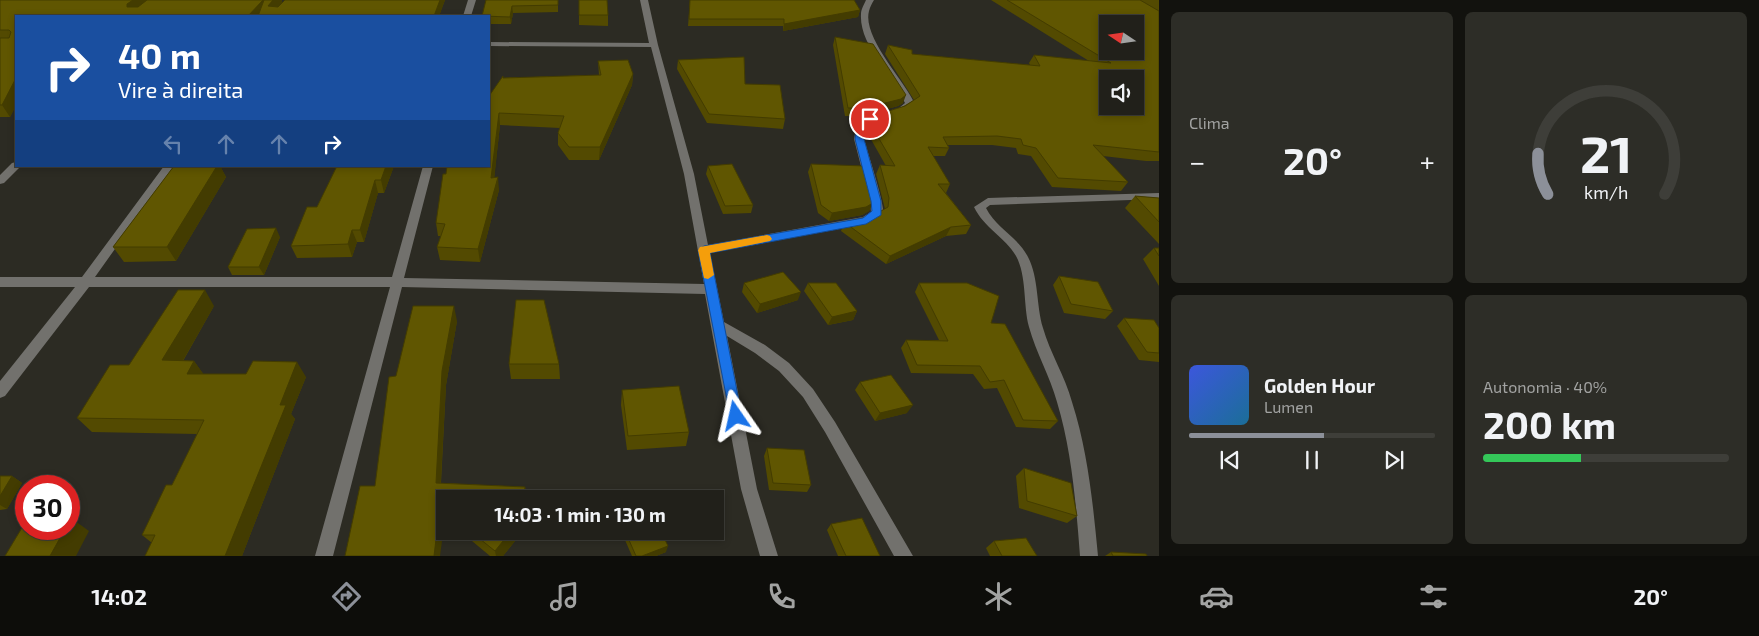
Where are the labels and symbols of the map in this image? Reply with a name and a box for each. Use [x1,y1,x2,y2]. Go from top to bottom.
north arrow [1099,15,1144,60]
pin [849,98,891,140]
position arrow [709,389,761,441]
speed limit sign: 30 [15,475,80,540]

